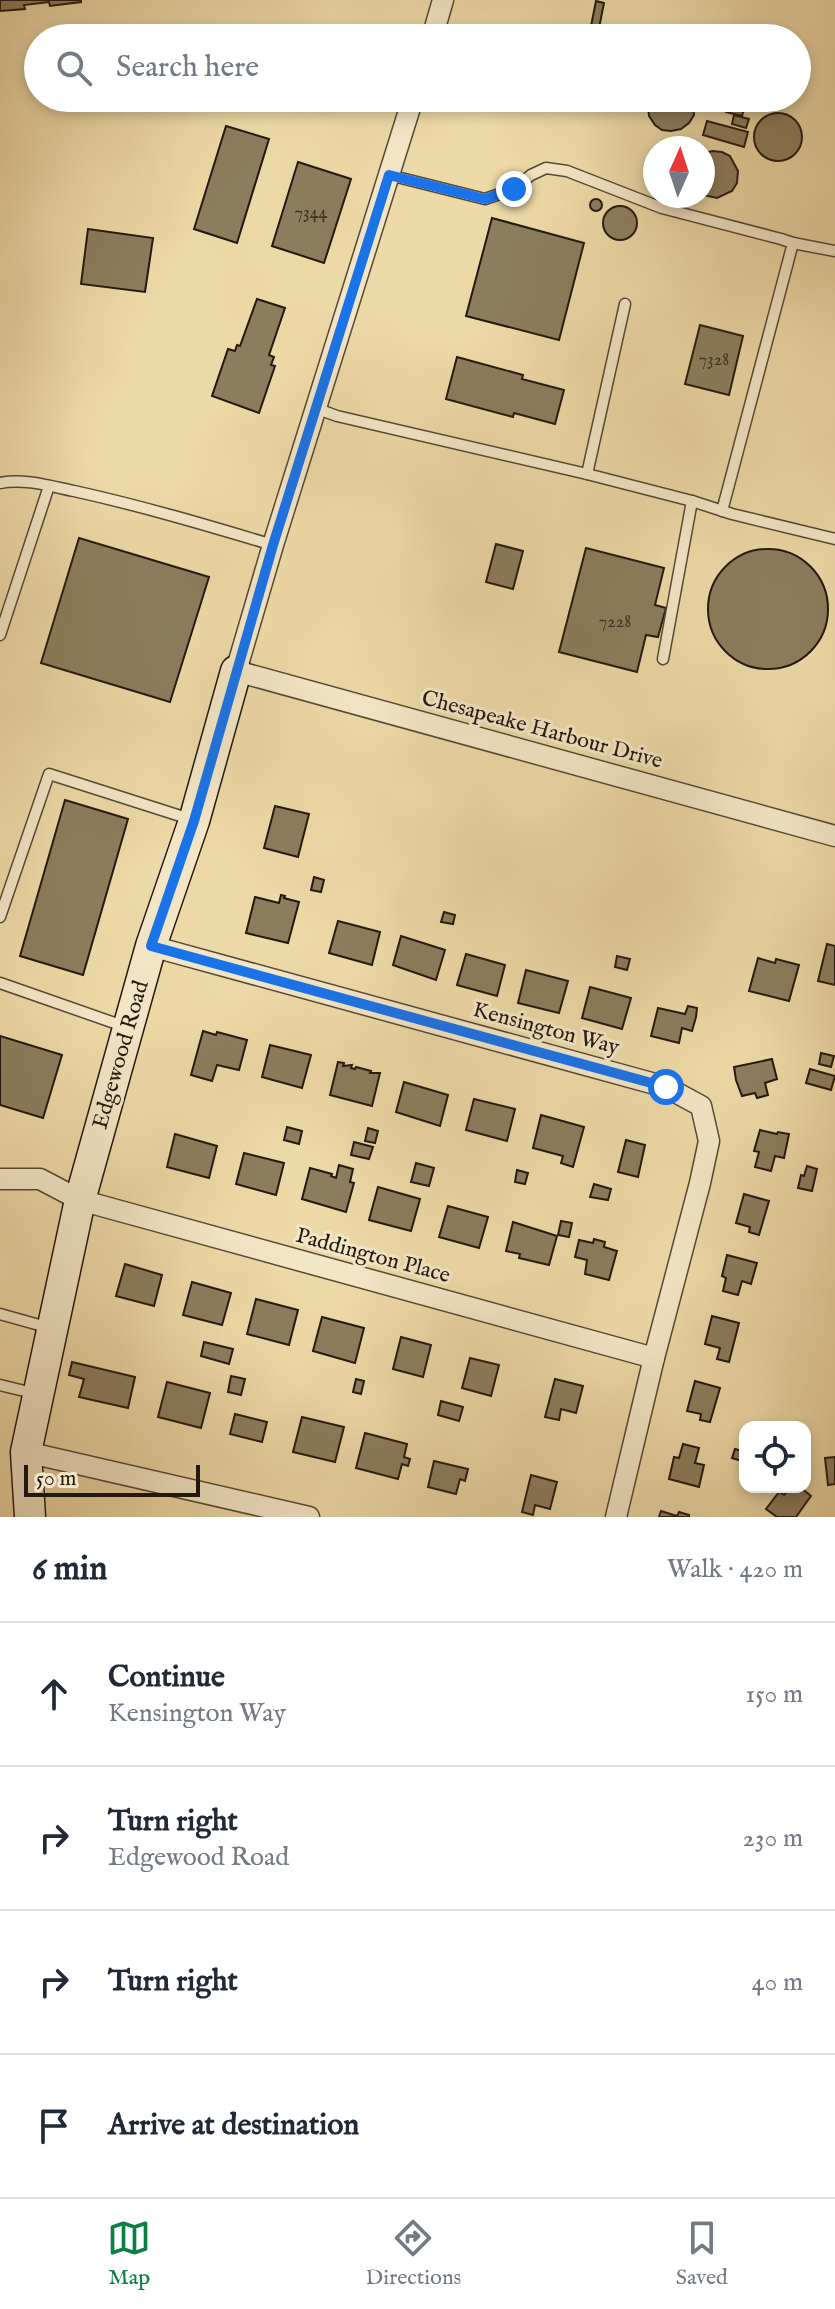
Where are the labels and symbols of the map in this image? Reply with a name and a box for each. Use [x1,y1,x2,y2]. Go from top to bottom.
north arrow [643,136,715,208]
route end [496,171,532,207]
house number: 7344 [295,202,328,225]
house number: 7328 [699,349,729,372]
house number: 7228 [599,611,631,634]
street label: Chesapeake Harbour Drive [418,684,666,776]
street label: Edgewood Road [86,977,156,1133]
street label: Kensington Way [470,996,623,1062]
route start [648,1069,684,1105]
street label: Paddington Place [293,1222,453,1290]
scale bar [24,1461,200,1497]

